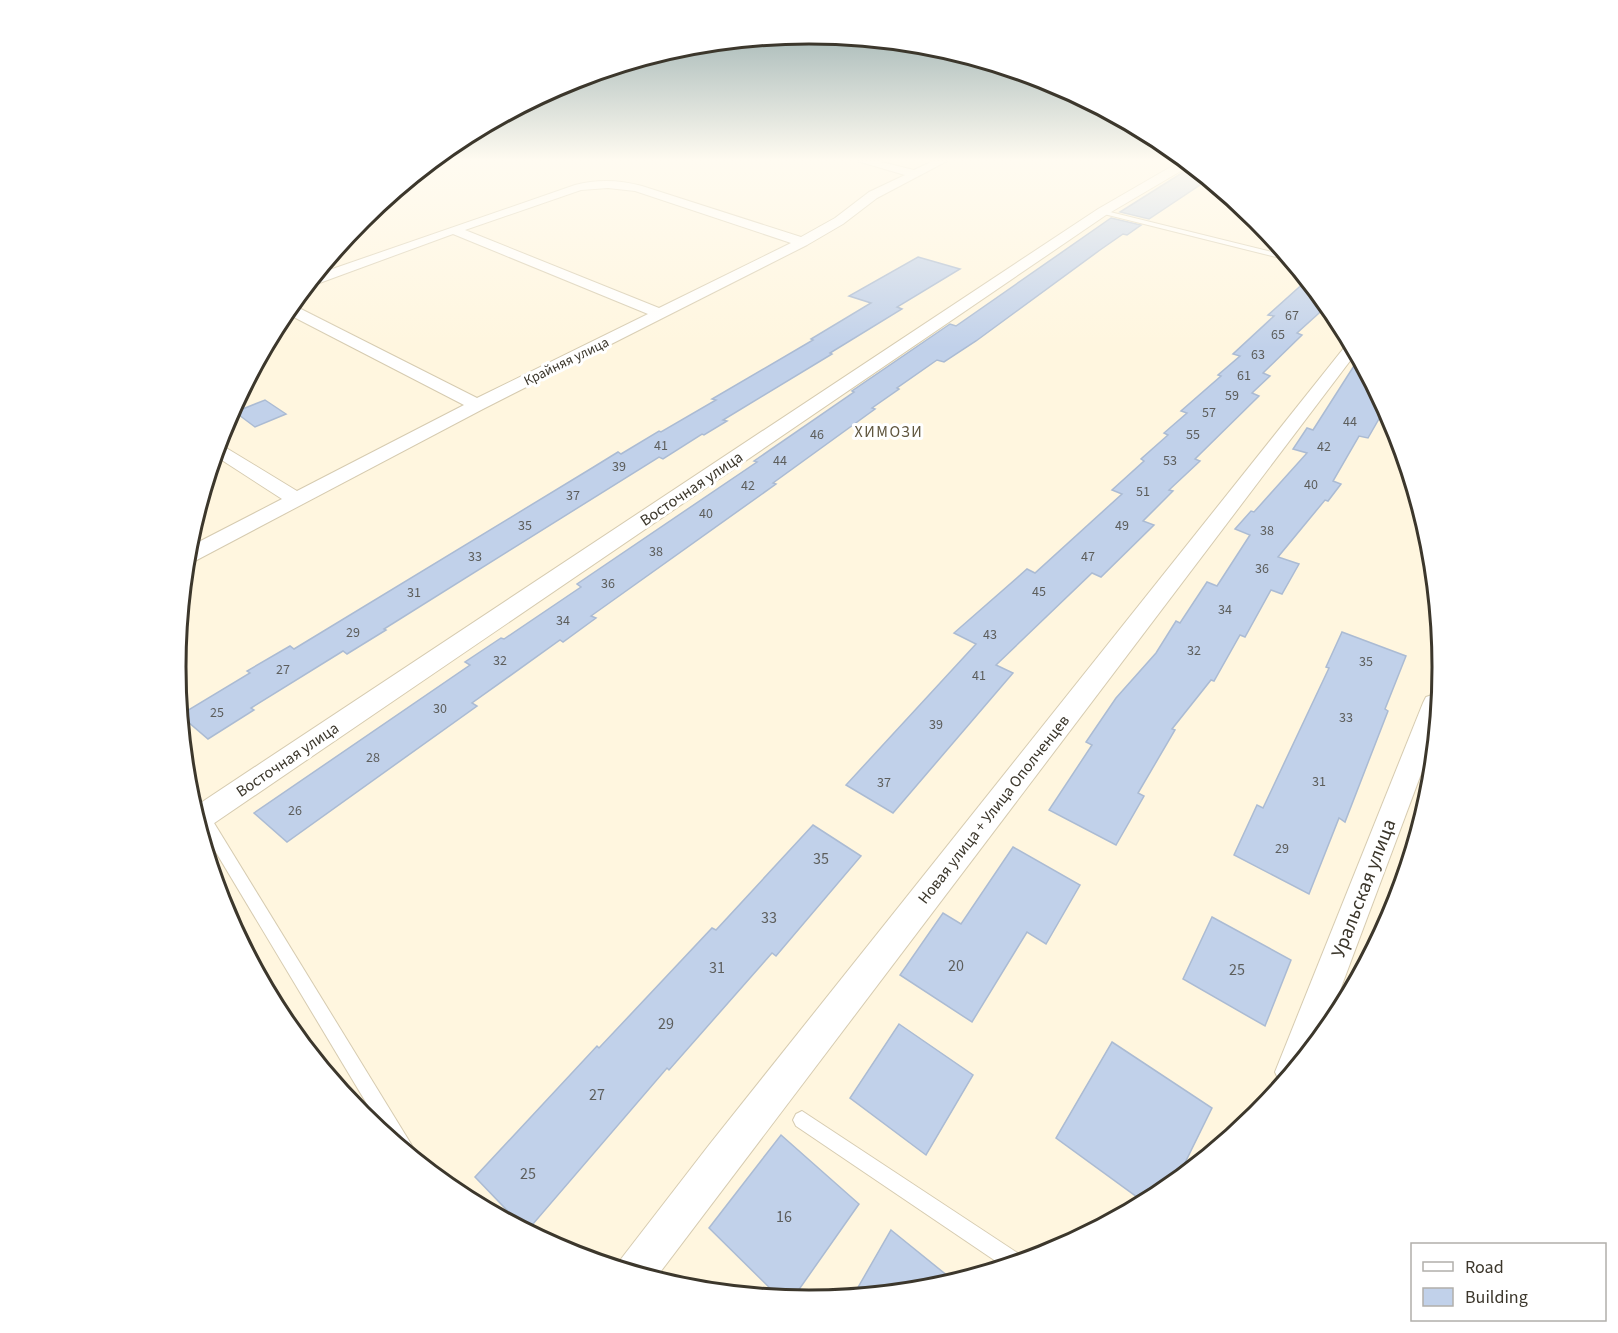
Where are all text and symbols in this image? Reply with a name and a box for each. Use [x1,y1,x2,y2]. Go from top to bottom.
house number: 67 [1285,306,1299,326]
house number: 65 [1271,325,1285,345]
street label: Крайняя улица [521,333,612,391]
house number: 63 [1251,345,1265,365]
house number: 61 [1237,366,1251,386]
house number: 59 [1225,386,1239,406]
house number: 57 [1202,403,1216,423]
house number: 44 [1343,412,1357,432]
district label: ХИМОЗИ [855,421,923,443]
house number: 46 [810,425,824,445]
house number: 55 [1186,425,1200,445]
house number: 41 [654,436,668,456]
house number: 42 [1317,437,1331,457]
street label: Восточная улица [636,446,747,531]
house number: 44 [773,451,787,471]
house number: 53 [1163,451,1177,471]
house number: 39 [612,457,626,477]
house number: 40 [1304,475,1318,495]
house number: 42 [741,476,755,496]
house number: 51 [1136,482,1150,502]
house number: 37 [566,486,580,506]
house number: 40 [699,504,713,524]
house number: 35 [518,516,532,536]
house number: 49 [1115,516,1129,536]
house number: 38 [1260,521,1274,541]
house number: 38 [649,542,663,562]
house number: 33 [468,547,482,567]
house number: 47 [1081,547,1095,567]
house number: 36 [1255,559,1269,579]
house number: 36 [601,574,615,594]
house number: 45 [1032,582,1046,602]
house number: 31 [407,583,421,603]
house number: 34 [1218,600,1232,620]
house number: 34 [556,611,570,631]
house number: 29 [346,623,360,643]
house number: 43 [983,625,997,645]
house number: 32 [1187,641,1201,661]
house number: 32 [493,651,507,671]
house number: 35 [1359,652,1373,672]
house number: 27 [276,660,290,680]
house number: 41 [972,666,986,686]
house number: 30 [433,699,447,719]
house number: 25 [210,703,224,723]
house number: 33 [1339,708,1353,728]
street label: Новая улица + Улица Ополченцев [913,710,1075,909]
house number: 39 [929,715,943,735]
street label: Восточная улица [232,717,343,802]
house number: 28 [366,748,380,768]
house number: 31 [1312,772,1326,792]
house number: 37 [877,773,891,793]
house number: 26 [288,801,302,821]
street label: Уральская улица [1325,815,1403,962]
house number: 29 [1275,839,1289,859]
house number: 35 [813,848,829,870]
house number: 33 [761,907,777,929]
house number: 20 [948,955,964,977]
house number: 31 [709,957,725,979]
house number: 25 [1229,959,1245,981]
house number: 29 [658,1013,674,1035]
house number: 27 [589,1084,605,1106]
house number: 25 [520,1163,536,1185]
house number: 16 [776,1206,792,1228]
legend [1411,1243,1606,1321]
text: Road [1465,1255,1504,1280]
text: Building [1465,1285,1528,1310]

